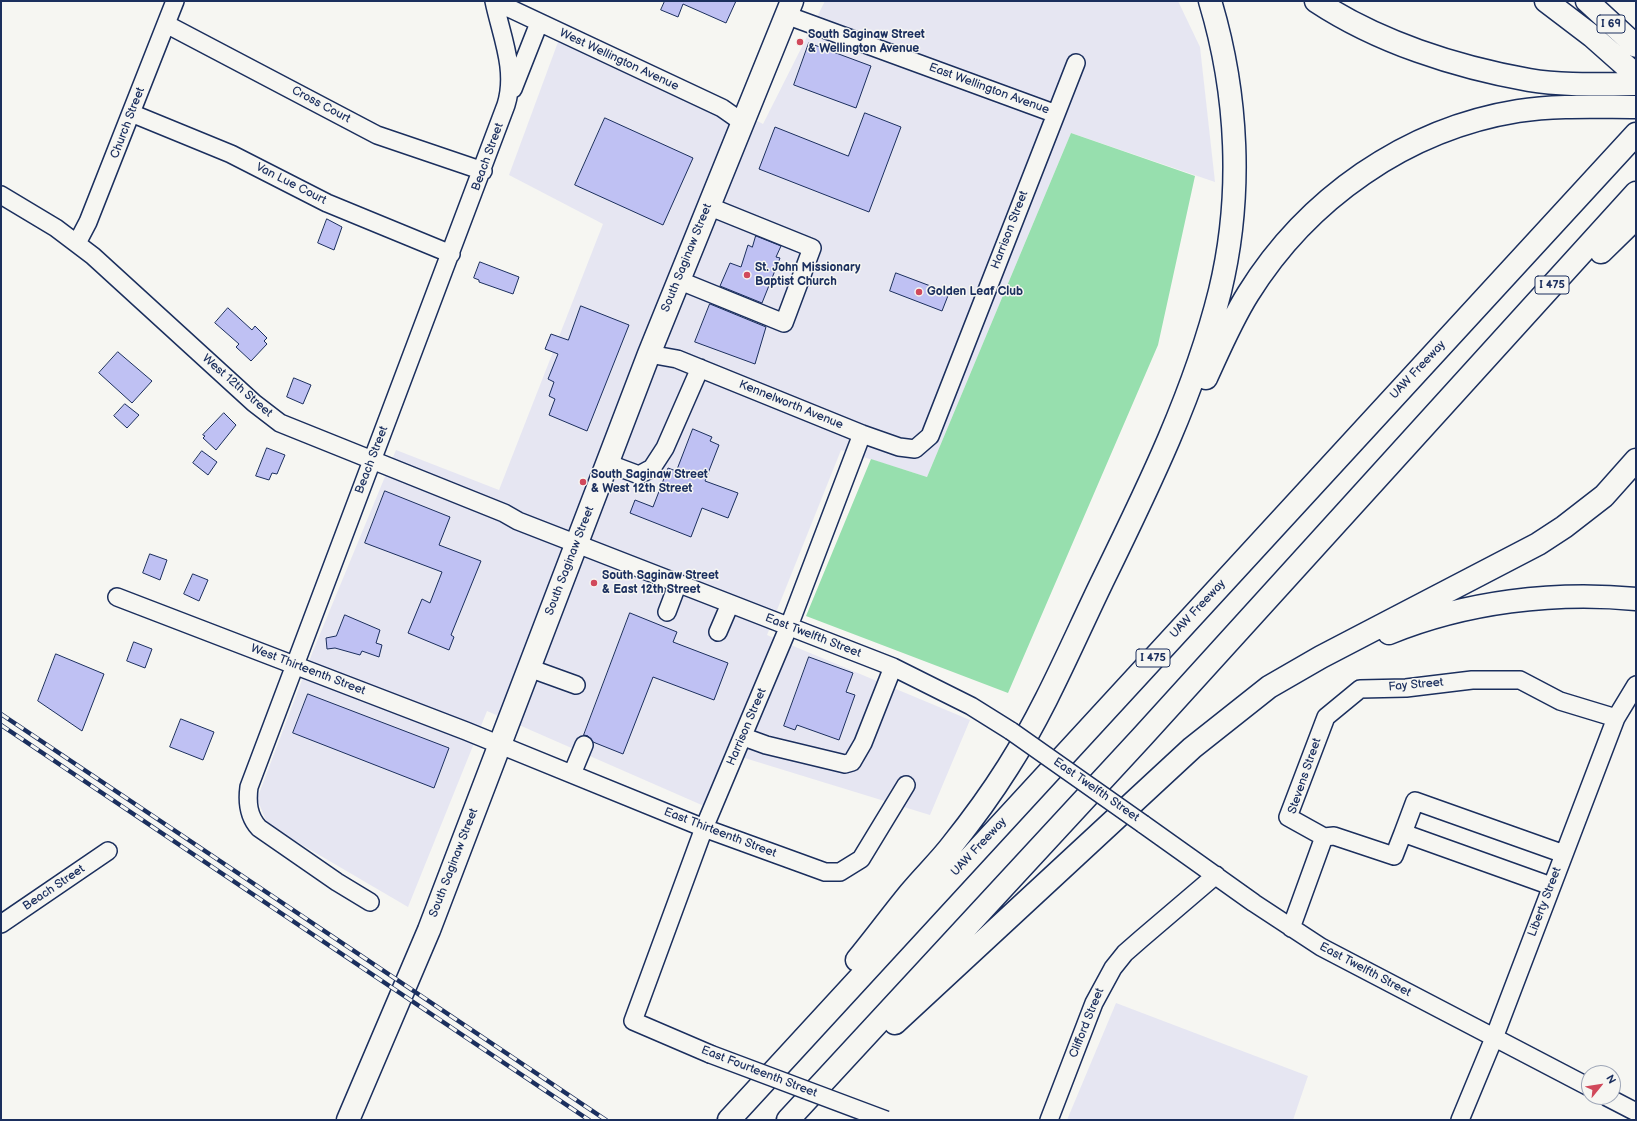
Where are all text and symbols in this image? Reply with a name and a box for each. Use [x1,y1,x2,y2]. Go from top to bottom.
road number: I 69 [1597,15,1625,33]
street label: West Wellington Avenue [557,26,681,94]
place label: South Saginaw Street & Wellington Avenue [808,28,925,56]
marker: South Saginaw Street & Wellington Avenue [795,37,805,47]
street label: East Wellington Avenue [927,60,1051,118]
street label: Cross Court [289,83,353,127]
street label: Church Street [108,85,148,161]
street label: Beach Street [469,121,507,193]
street label: Van Lue Court [253,160,329,208]
street label: Harrison Street [988,189,1032,271]
street label: South Saginaw Street [659,202,715,314]
place label: St. John Missionary Baptist Church [755,261,860,289]
marker: St. John Missionary Baptist Church [742,270,752,280]
road number: I 475 [1535,276,1569,294]
place label: Golden Leaf Club [927,285,1023,299]
marker: Golden Leaf Club [914,287,924,297]
street label: UAW Freeway [1387,338,1449,402]
street label: West 12th Street [199,352,275,420]
street label: Kennelworth Avenue [737,378,845,432]
street label: Beach Street [352,424,392,496]
place label: South Saginaw Street & West 12th Street [591,468,708,496]
marker: South Saginaw Street & West 12th Street [578,477,588,487]
street label: South Saginaw Street [543,504,597,618]
place label: South Saginaw Street & East 12th Street [602,569,719,597]
street label: UAW Freeway [1167,577,1229,641]
marker: South Saginaw Street & East 12th Street [589,578,599,588]
street label: East Twelfth Street [763,611,863,661]
street label: West Thirteenth Street [249,641,367,699]
road number: I 475 [1136,649,1170,667]
street label: Fay Street [1388,675,1444,695]
street label: Harrison Street [724,686,770,768]
street label: Stevens Street [1285,736,1325,816]
street label: East Twelfth Street [1050,755,1142,825]
street label: East Thirteenth Street [662,805,778,861]
street label: South Saginaw Street [427,806,481,920]
street label: UAW Freeway [948,815,1010,879]
street label: Beach Street [20,862,88,914]
street label: Liberty Street [1525,865,1565,939]
street label: East Twelfth Street [1317,940,1413,1000]
street label: Clifford Street [1066,986,1108,1060]
street label: East Fourteenth Street [699,1043,819,1101]
north arrow [1581,1065,1621,1105]
text: N [1603,1072,1619,1086]

